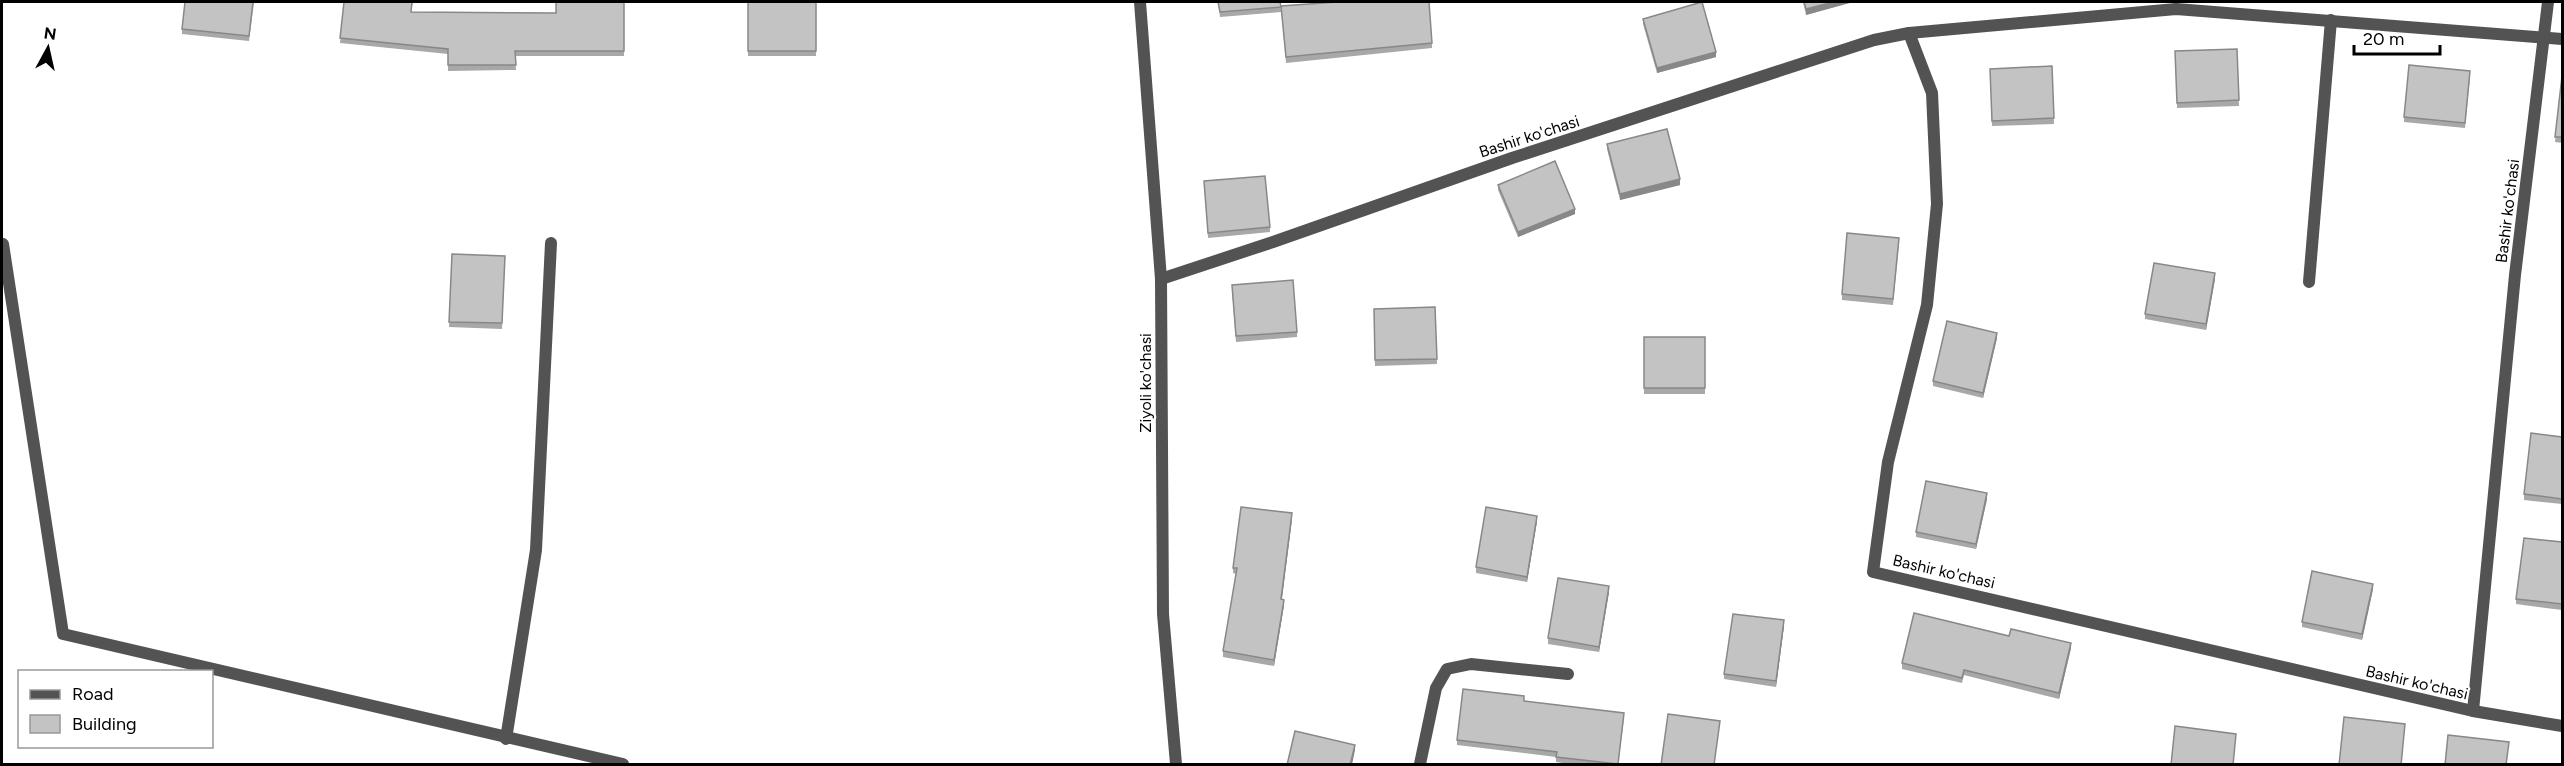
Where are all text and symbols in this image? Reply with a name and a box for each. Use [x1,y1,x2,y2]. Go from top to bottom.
north arrow [18,18,78,78]
scale bar [2354,18,2440,56]
text: N [43,23,57,44]
text: 20 m [2363,28,2404,50]
street label: Bashir ko'chasi [1477,111,1582,162]
street label: Bashir ko'chasi [2492,158,2523,264]
street label: Ziyoli ko'chasi [1136,333,1155,433]
street label: Bashir ko'chasi [1891,550,1997,592]
street label: Bashir ko'chasi [2364,661,2470,703]
legend [18,670,213,748]
text: Road [72,683,113,705]
text: Building [72,713,137,735]

